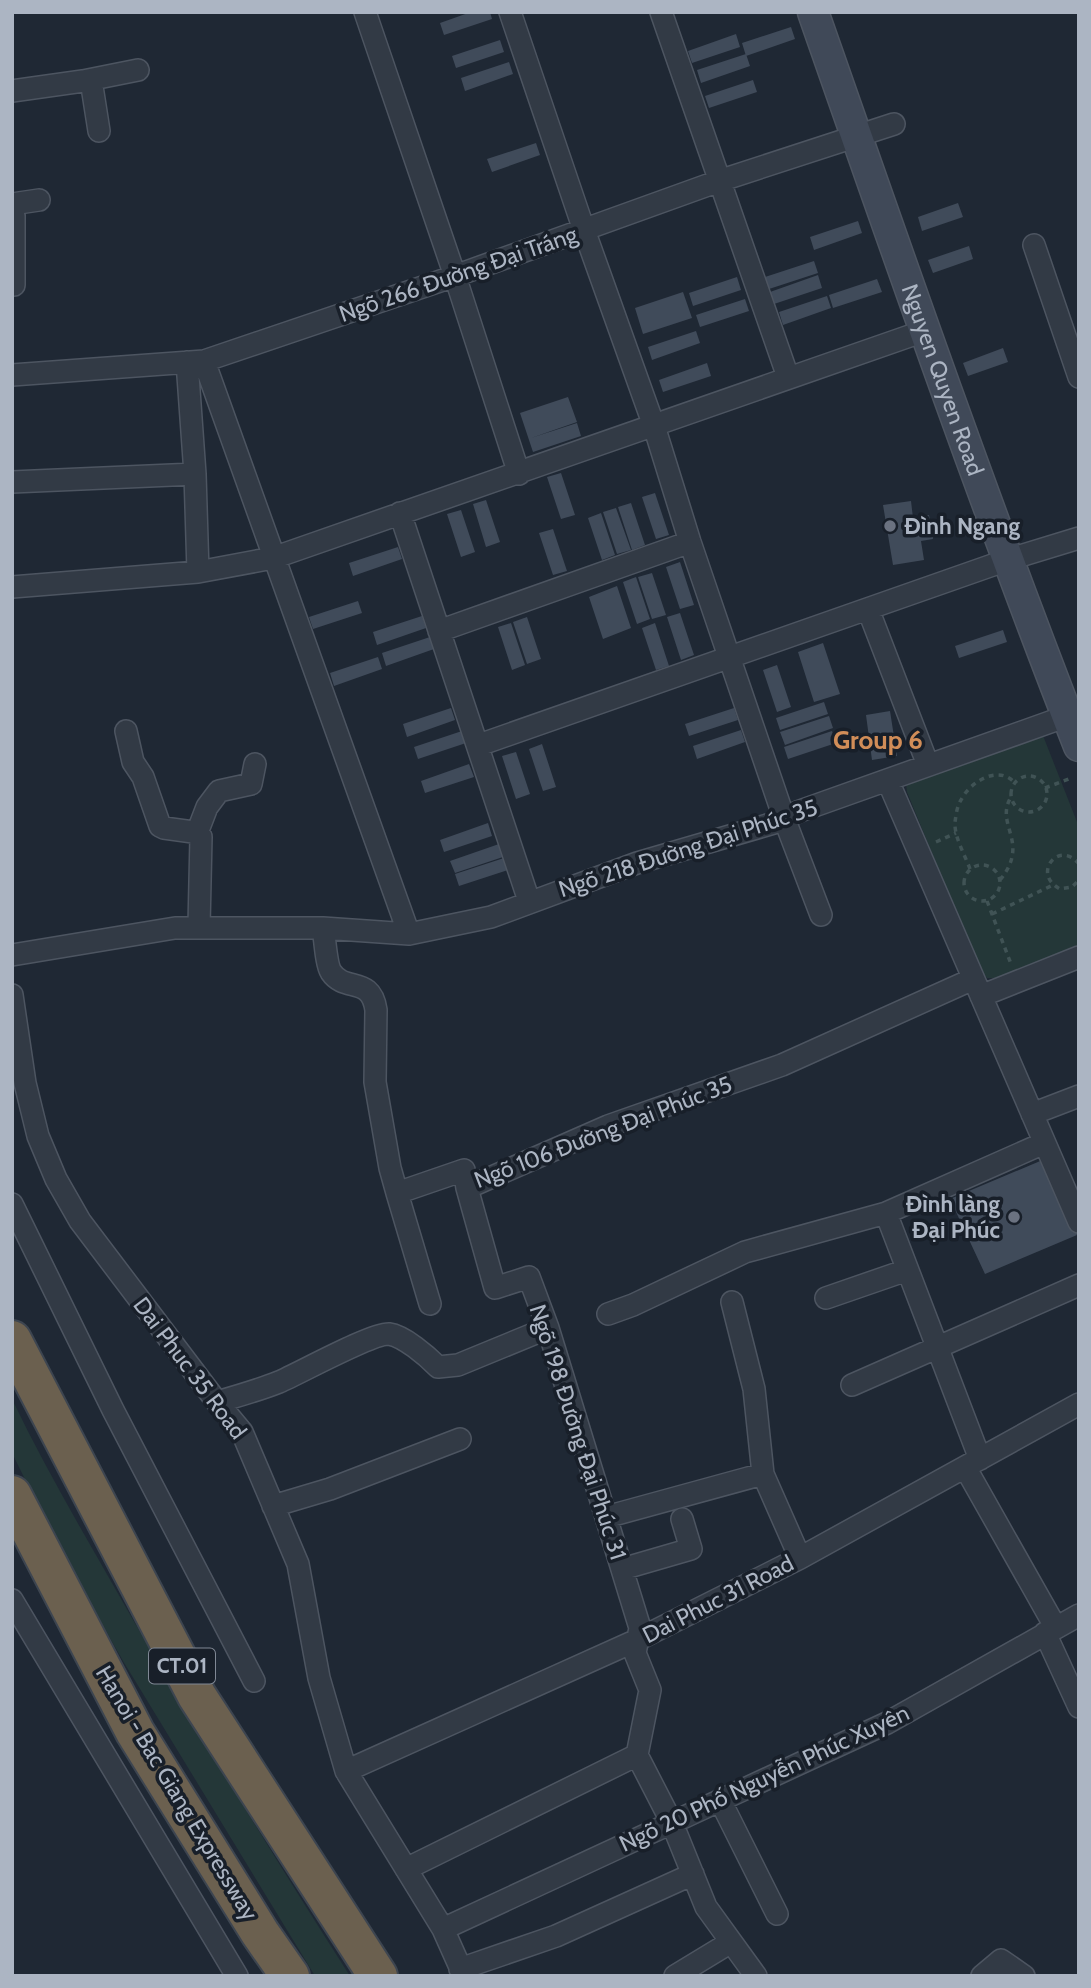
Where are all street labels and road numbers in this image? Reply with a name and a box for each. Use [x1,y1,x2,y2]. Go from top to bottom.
street label: Ngõ 266 Đường Đại Tráng [335,220,581,328]
street label: Nguyen Quyen Road [896,280,990,479]
street label: Ngõ 218 Đường Đại Phúc 35 [555,793,821,903]
street label: Ngõ 106 Đường Đại Phúc 35 [470,1070,736,1194]
street label: Dai Phuc 35 Road [127,1291,253,1445]
street label: Ngõ 198 Đường Đại Phúc 31 [523,1301,633,1563]
street label: Dai Phuc 31 Road [638,1549,798,1649]
road number: CT.01 [149,1648,215,1684]
street label: Hanoi - Bac Giang Expressway [90,1661,264,1926]
street label: Ngõ 20 Phố Nguyễn Phúc Xuyên [615,1698,913,1858]

